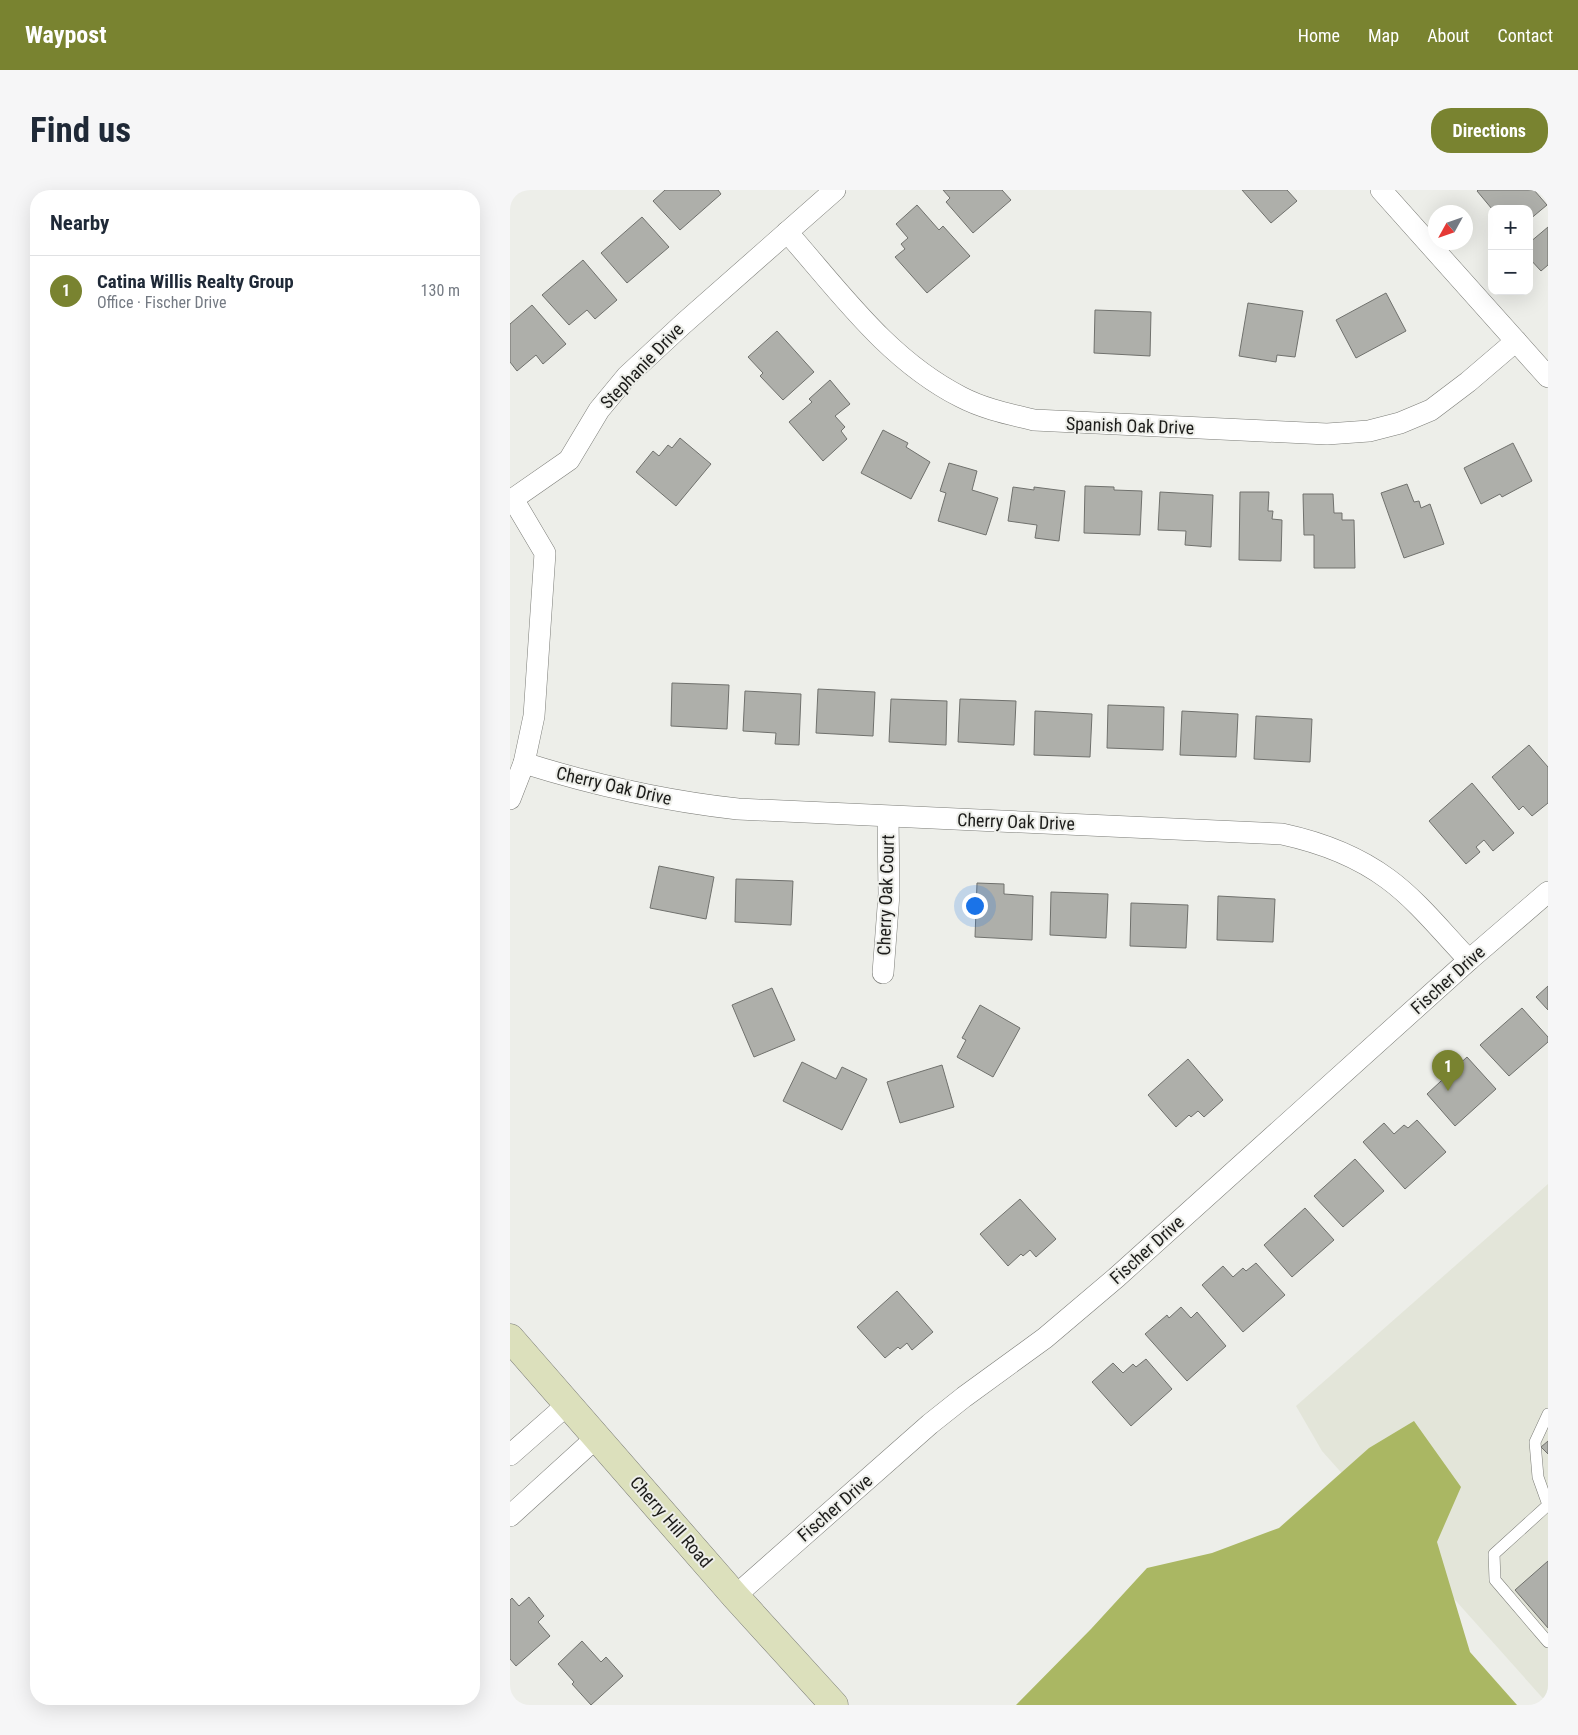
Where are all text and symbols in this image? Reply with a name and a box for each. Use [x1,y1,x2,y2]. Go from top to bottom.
text: Waypost [25,21,107,49]
text: Home [1298,25,1340,46]
text: Map [1368,25,1399,46]
text: About [1427,25,1469,46]
text: Contact [1497,25,1553,46]
button: Directions [1431,108,1548,153]
text: Find us [30,110,131,151]
north arrow [1428,205,1473,250]
map controls [1488,205,1533,295]
button: + [1488,205,1533,250]
text: Nearby [50,211,109,235]
button: − [1488,250,1533,295]
text: Catina Willis Realty Group [97,270,294,293]
text: 1 [62,281,70,300]
text: 130 m [421,281,460,300]
text: Office · Fischer Drive [97,293,226,312]
street label: Stephanie Drive [596,319,688,413]
street label: Spanish Oak Drive [1066,413,1195,438]
street label: Cherry Oak Drive [554,762,674,809]
street label: Cherry Oak Drive [957,809,1075,834]
street label: Cherry Oak Court [873,834,898,956]
your location [962,893,988,919]
street label: Fischer Drive [1406,941,1489,1018]
pin: 1 [1432,1050,1464,1091]
street label: Fischer Drive [1105,1211,1188,1288]
street label: Fischer Drive [793,1470,876,1546]
street label: Cherry Hill Road [626,1472,717,1572]

